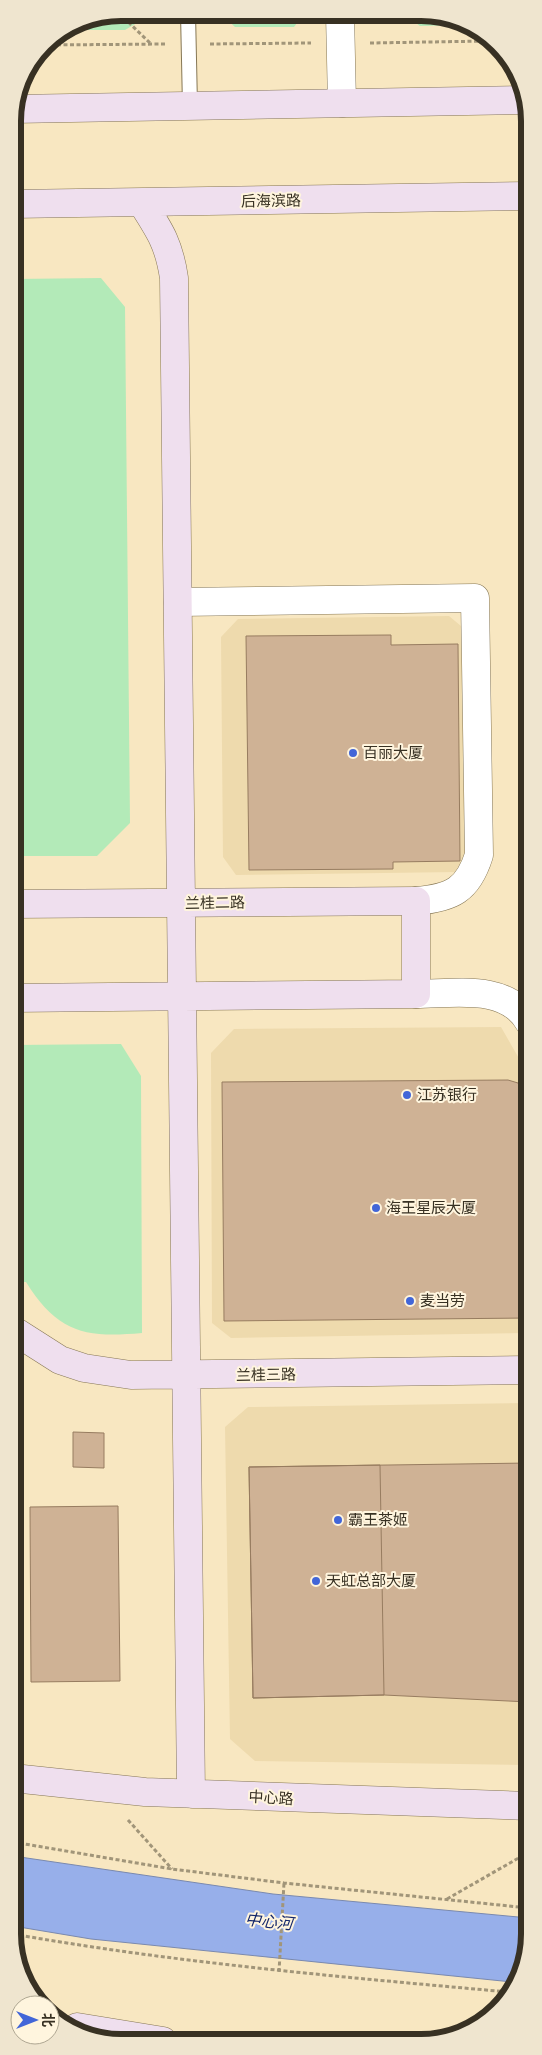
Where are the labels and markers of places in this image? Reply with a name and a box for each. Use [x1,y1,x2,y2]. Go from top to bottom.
place label: 百丽大厦 [363,743,423,762]
marker: 百丽大厦 [347,747,359,759]
place label: 江苏银行 [417,1085,477,1104]
marker: 江苏银行 [401,1089,413,1101]
place label: 海王星辰大厦 [386,1198,476,1217]
marker: 海王星辰大厦 [370,1202,382,1214]
place label: 麦当劳 [420,1291,465,1310]
marker: 麦当劳 [404,1295,416,1307]
place label: 霸王茶姬 [348,1510,408,1529]
marker: 霸王茶姬 [332,1514,344,1526]
place label: 天虹总部大厦 [326,1571,416,1590]
marker: 天虹总部大厦 [310,1575,322,1587]

